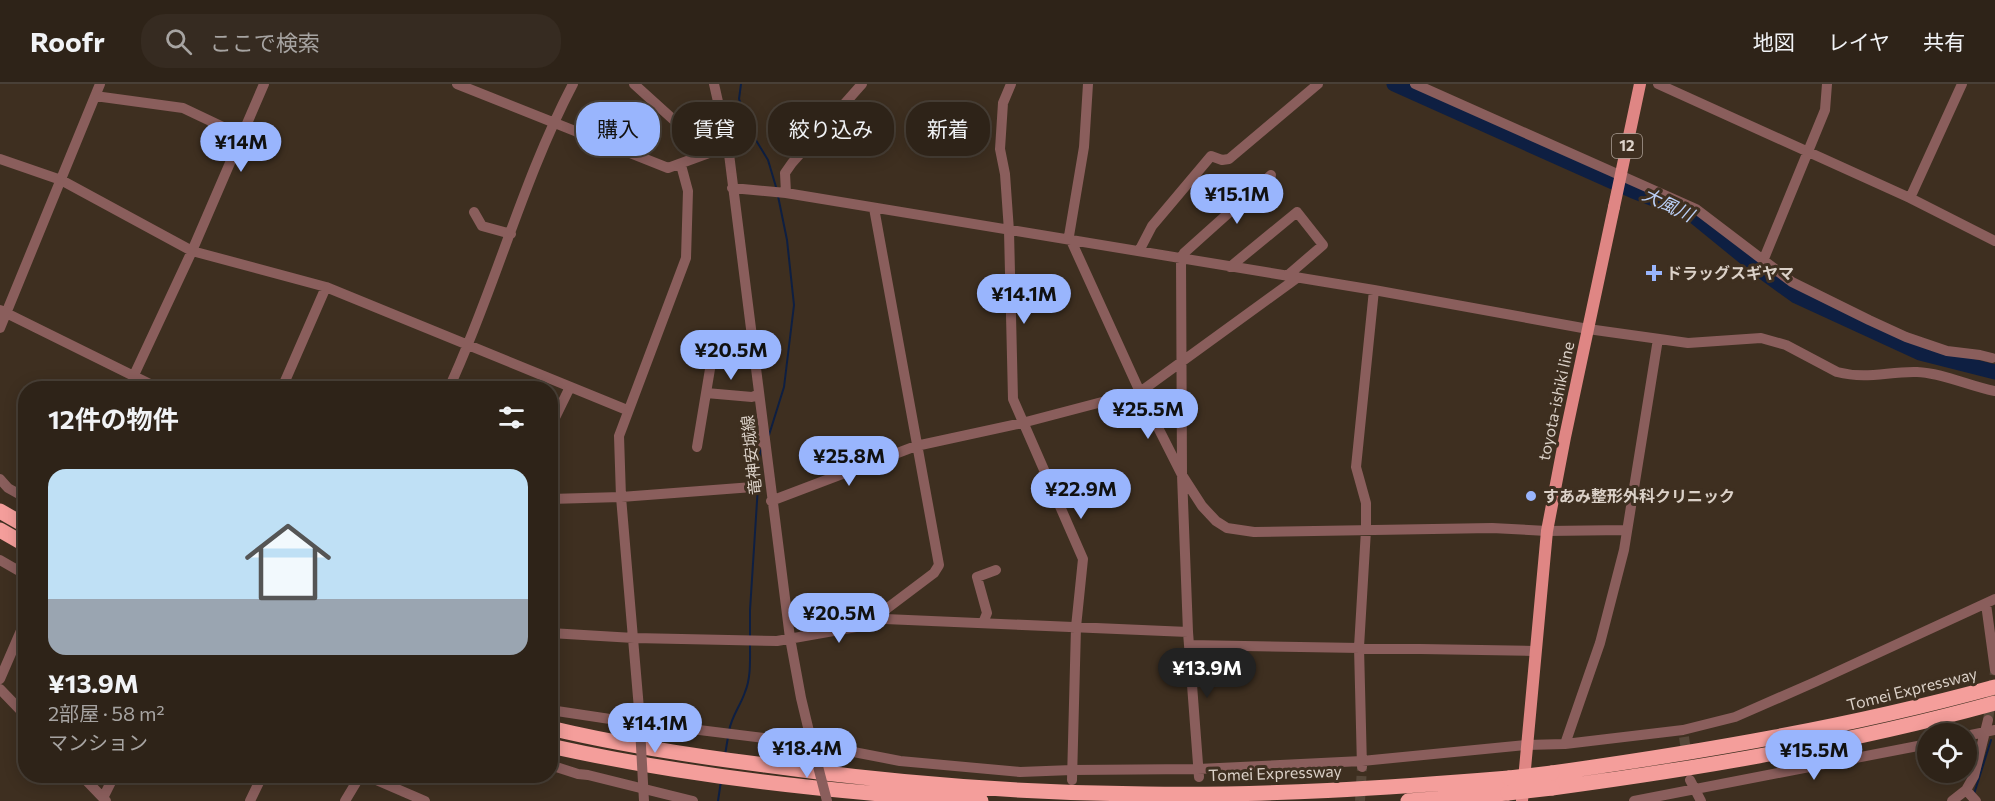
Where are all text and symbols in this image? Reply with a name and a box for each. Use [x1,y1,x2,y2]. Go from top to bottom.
search box [141,14,561,68]
text: Roofr [30,24,105,58]
icon: search [162,25,195,58]
text: ここで検索 [210,29,320,56]
text: 地図 [1753,29,1795,54]
text: レイヤ [1828,29,1890,54]
text: 共有 [1923,29,1965,54]
chip: 購入 [576,102,660,156]
chip: 賃貸 [672,102,756,156]
chip: 絞り込み [768,102,894,156]
chip: 新着 [906,102,990,156]
pin: ¥14M [205,122,277,173]
text: ¥14M [214,129,268,153]
road number: 12 [1612,134,1642,158]
pin: ¥15.1M [1188,174,1286,225]
text: ¥15.1M [1204,181,1270,205]
water label: 大風川 [1639,182,1699,227]
place label: ドラッグスギヤマ [1666,263,1794,282]
marker: ドラッグスギヤマ [1647,266,1661,280]
pin: ¥14.1M [975,274,1073,325]
text: ¥14.1M [991,281,1057,305]
pin: ¥20.5M [682,330,780,381]
text: ¥20.5M [694,337,768,361]
street label: toyota-ishiki line [1534,340,1577,462]
pin: ¥25.5M [1099,389,1197,440]
text: ¥25.5M [1112,396,1184,420]
icon: filters [495,401,528,434]
text: 12件の物件 [48,403,179,434]
street label: 竜神安城線 [737,414,764,496]
pin: ¥25.8M [800,436,898,487]
text: ¥25.8M [813,443,885,467]
pin: ¥22.9M [1032,469,1130,520]
text: ¥22.9M [1045,476,1117,500]
place label: すあみ整形外科クリニック [1543,486,1735,505]
marker: すあみ整形外科クリニック [1524,489,1538,503]
icon: home [234,508,342,616]
pin: ¥20.5M [790,593,888,644]
text: ¥20.5M [802,600,876,624]
pin: ¥13.9M [1158,648,1256,699]
text: ¥13.9M [1172,655,1242,679]
street label: Tomei Expressway [1845,663,1979,714]
text: ¥13.9M [48,667,139,698]
text: 2部屋 · 58 m² [48,701,164,725]
pin: ¥14.1M [606,703,704,754]
text: ¥14.1M [622,710,688,734]
map controls [1917,723,1977,783]
button: locate [1917,723,1977,783]
pin: ¥18.4M [758,728,856,779]
text: マンション [48,730,148,754]
pin: ¥15.5M [1765,730,1863,781]
text: ¥18.4M [772,735,842,759]
text: ¥15.5M [1779,737,1849,761]
street label: Tomei Expressway [1208,761,1342,784]

